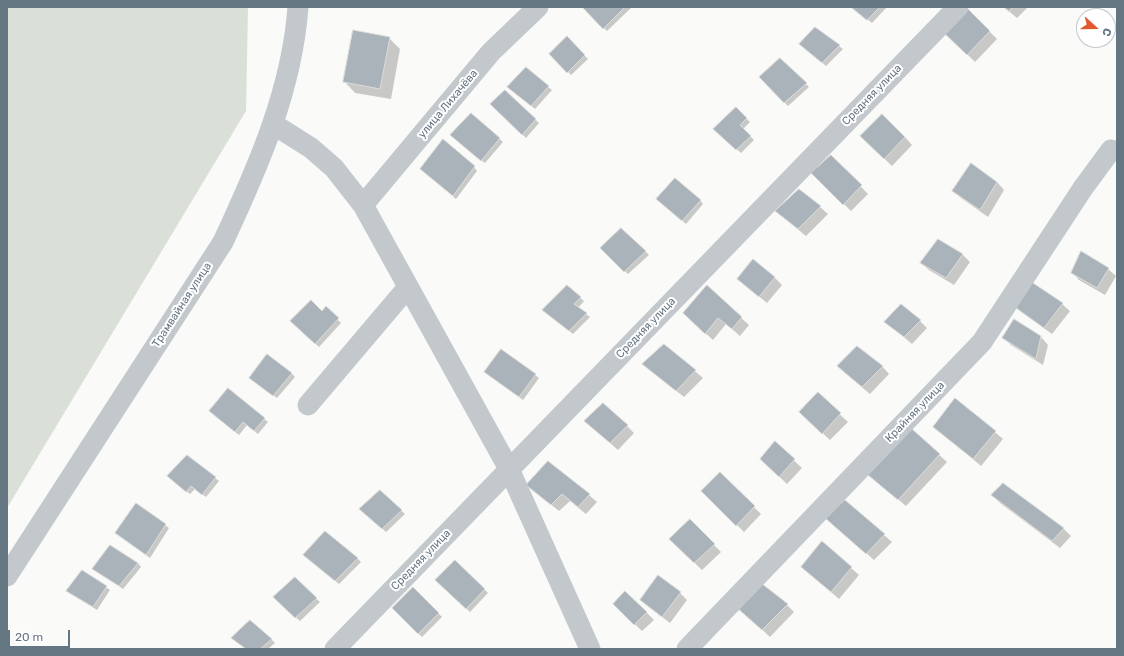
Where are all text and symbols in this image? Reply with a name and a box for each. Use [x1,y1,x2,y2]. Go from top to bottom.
north arrow [1076,8,1116,48]
text: С [1099,26,1114,38]
street label: Средняя улица [840,62,904,128]
street label: улица Лихачёва [416,67,480,141]
street label: Трамвайная улица [150,260,214,350]
street label: Средняя улица [614,295,678,361]
street label: Крайняя улица [883,379,947,445]
street label: Средняя улица [389,527,453,593]
scale bar [10,622,72,648]
text: 20 m [15,630,43,644]

